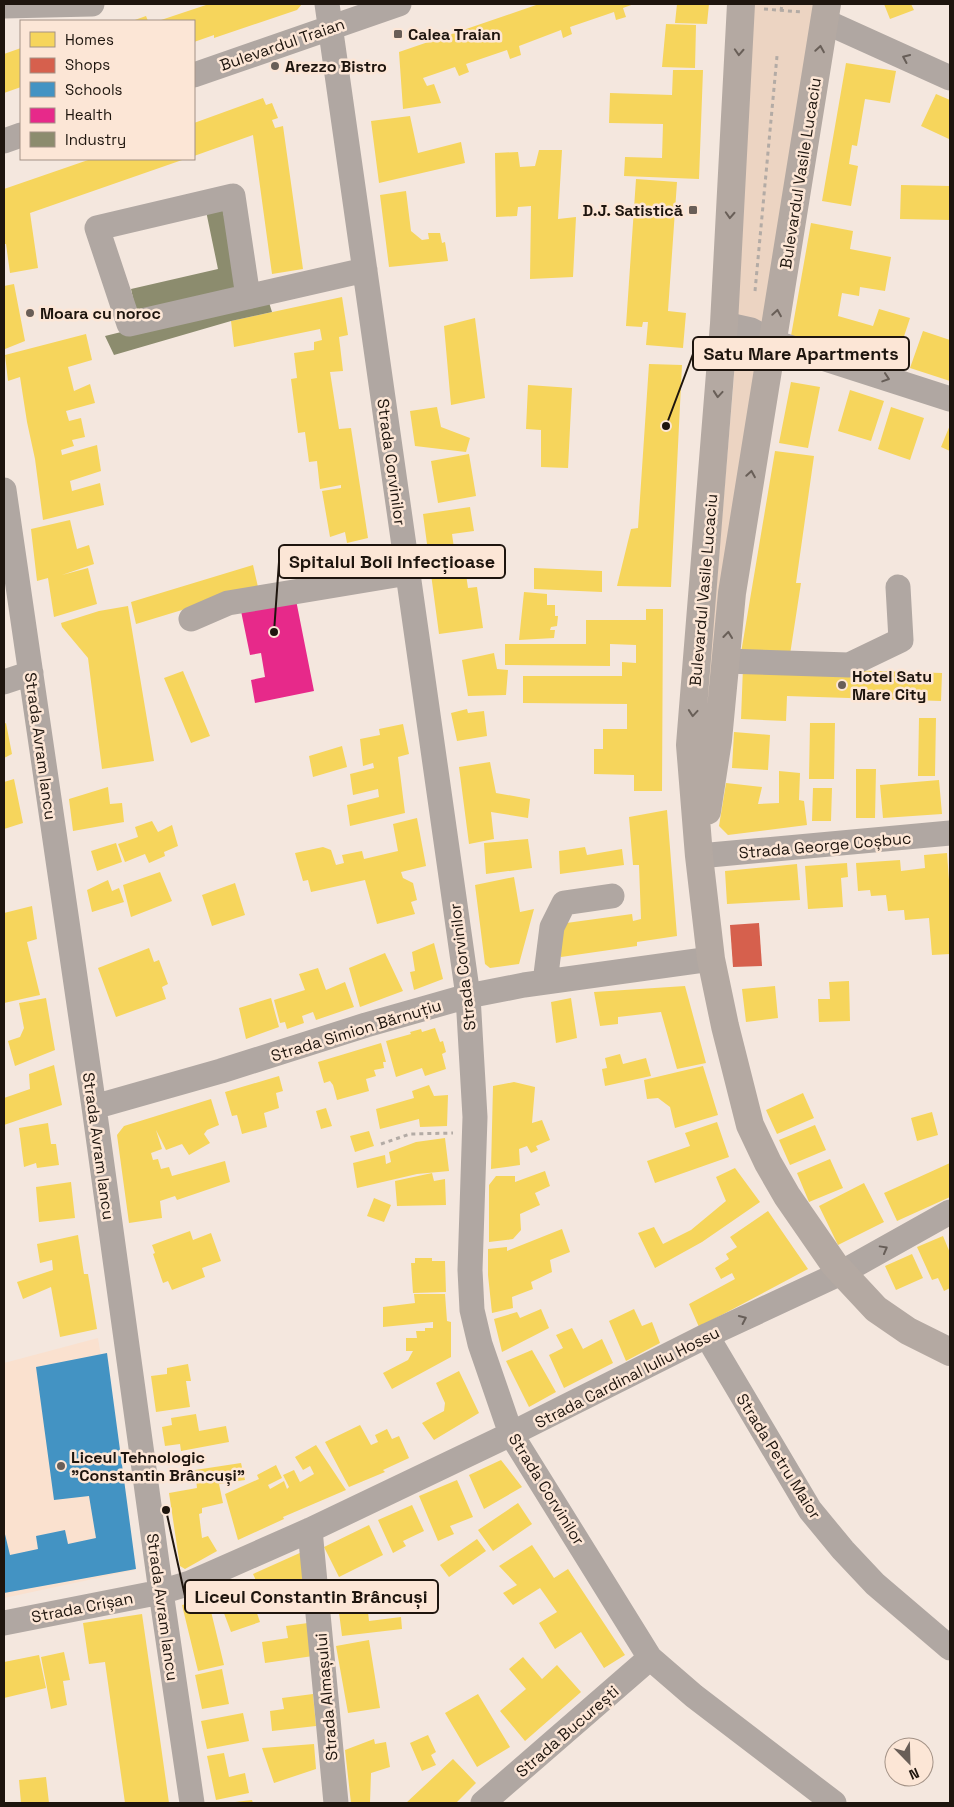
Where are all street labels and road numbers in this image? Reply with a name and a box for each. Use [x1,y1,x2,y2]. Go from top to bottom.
street label: Bulevardul Traian [217,13,347,76]
street label: Bulevardul Vasile Lucaciu [775,76,826,270]
street label: Strada Corvinilor [372,397,411,527]
street label: Bulevardul Vasile Lucaciu [685,493,722,687]
street label: Strada Avram Iancu [20,671,61,821]
street label: Strada George Coșbuc [738,827,912,864]
street label: Strada Corvinilor [444,902,481,1032]
street label: Strada Simion Bărnuțiu [268,995,444,1066]
street label: Strada Avram Iancu [78,1071,119,1221]
street label: Strada Cardinal Iuliu Hossu [531,1322,723,1433]
street label: Strada Petru Maior [731,1390,826,1523]
street label: Strada Corvinilor [504,1429,589,1549]
street label: Strada Avram Iancu [142,1532,183,1682]
street label: Strada Crișan [29,1587,135,1628]
street label: Strada Almașului [310,1632,343,1762]
street label: Strada București [511,1681,623,1782]

